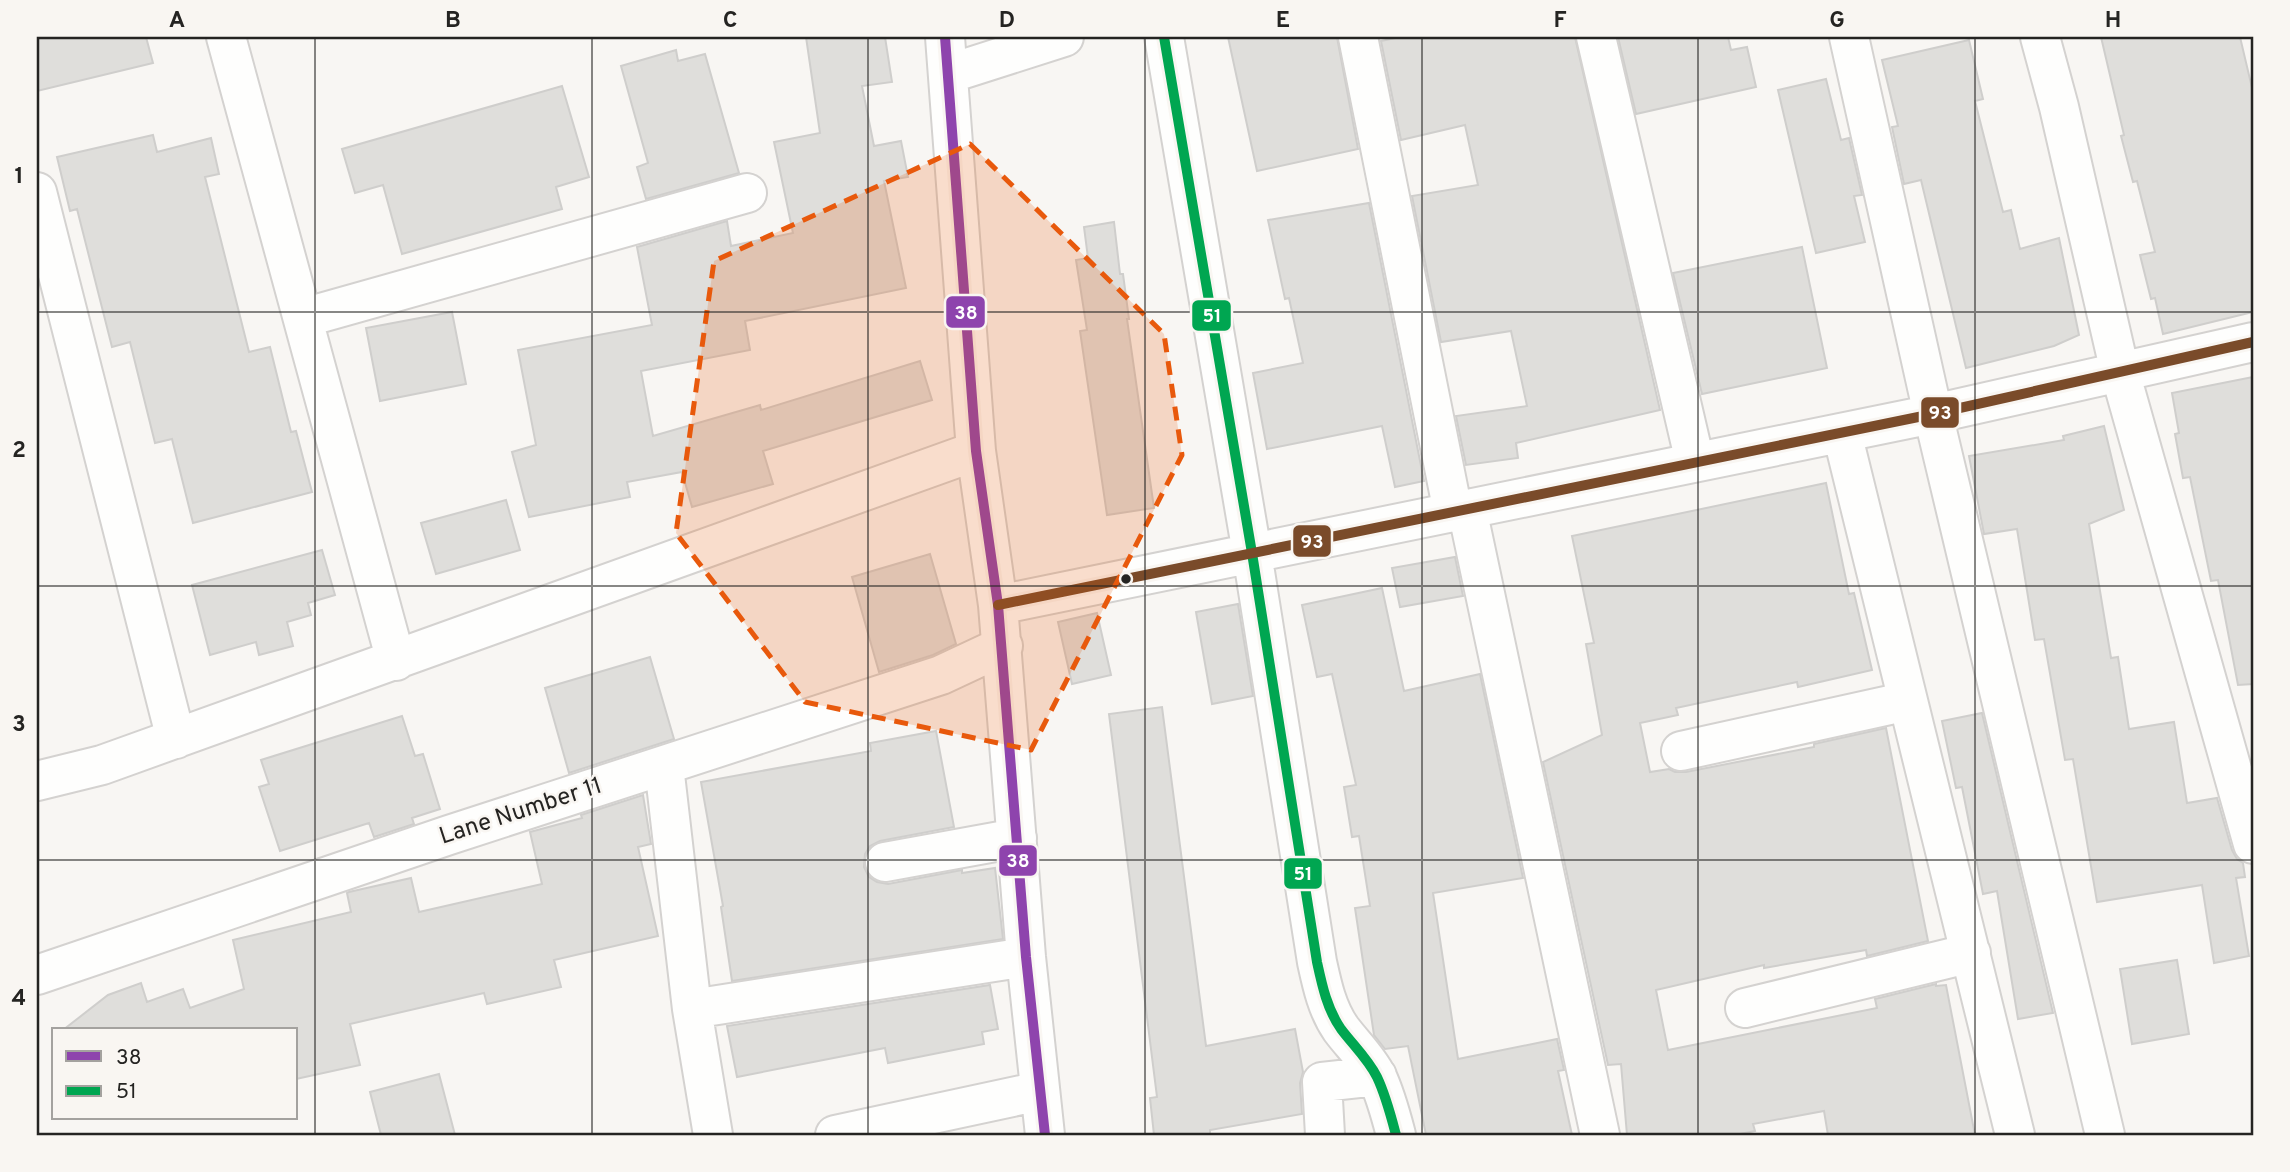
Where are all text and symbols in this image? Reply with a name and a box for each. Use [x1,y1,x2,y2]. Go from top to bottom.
text: A [169,7,185,36]
text: B [445,7,461,36]
text: C [723,7,737,36]
text: D [999,7,1015,36]
text: E [1276,7,1290,36]
text: F [1553,7,1567,36]
text: G [1829,7,1845,36]
text: H [2105,7,2121,36]
text: 1 [14,163,24,192]
line badge: 38 [945,295,986,329]
line badge: 51 [1191,299,1232,332]
text: 38 [954,302,978,326]
text: 51 [1202,305,1222,329]
line badge: 93 [1920,396,1960,429]
text: 93 [1928,402,1952,426]
text: 2 [12,437,26,466]
line badge: 93 [1292,524,1332,558]
text: 93 [1300,531,1324,555]
unlabelled marker [1119,572,1133,586]
text: 3 [12,711,26,740]
street label: Lane Number 11 [436,772,606,852]
line badge: 38 [998,844,1038,877]
text: 38 [1006,850,1030,874]
line badge: 51 [1283,857,1323,890]
text: 51 [1293,863,1313,887]
text: 4 [12,985,26,1014]
legend [52,1028,298,1120]
text: 38 [116,1045,141,1072]
text: 51 [116,1079,137,1106]

